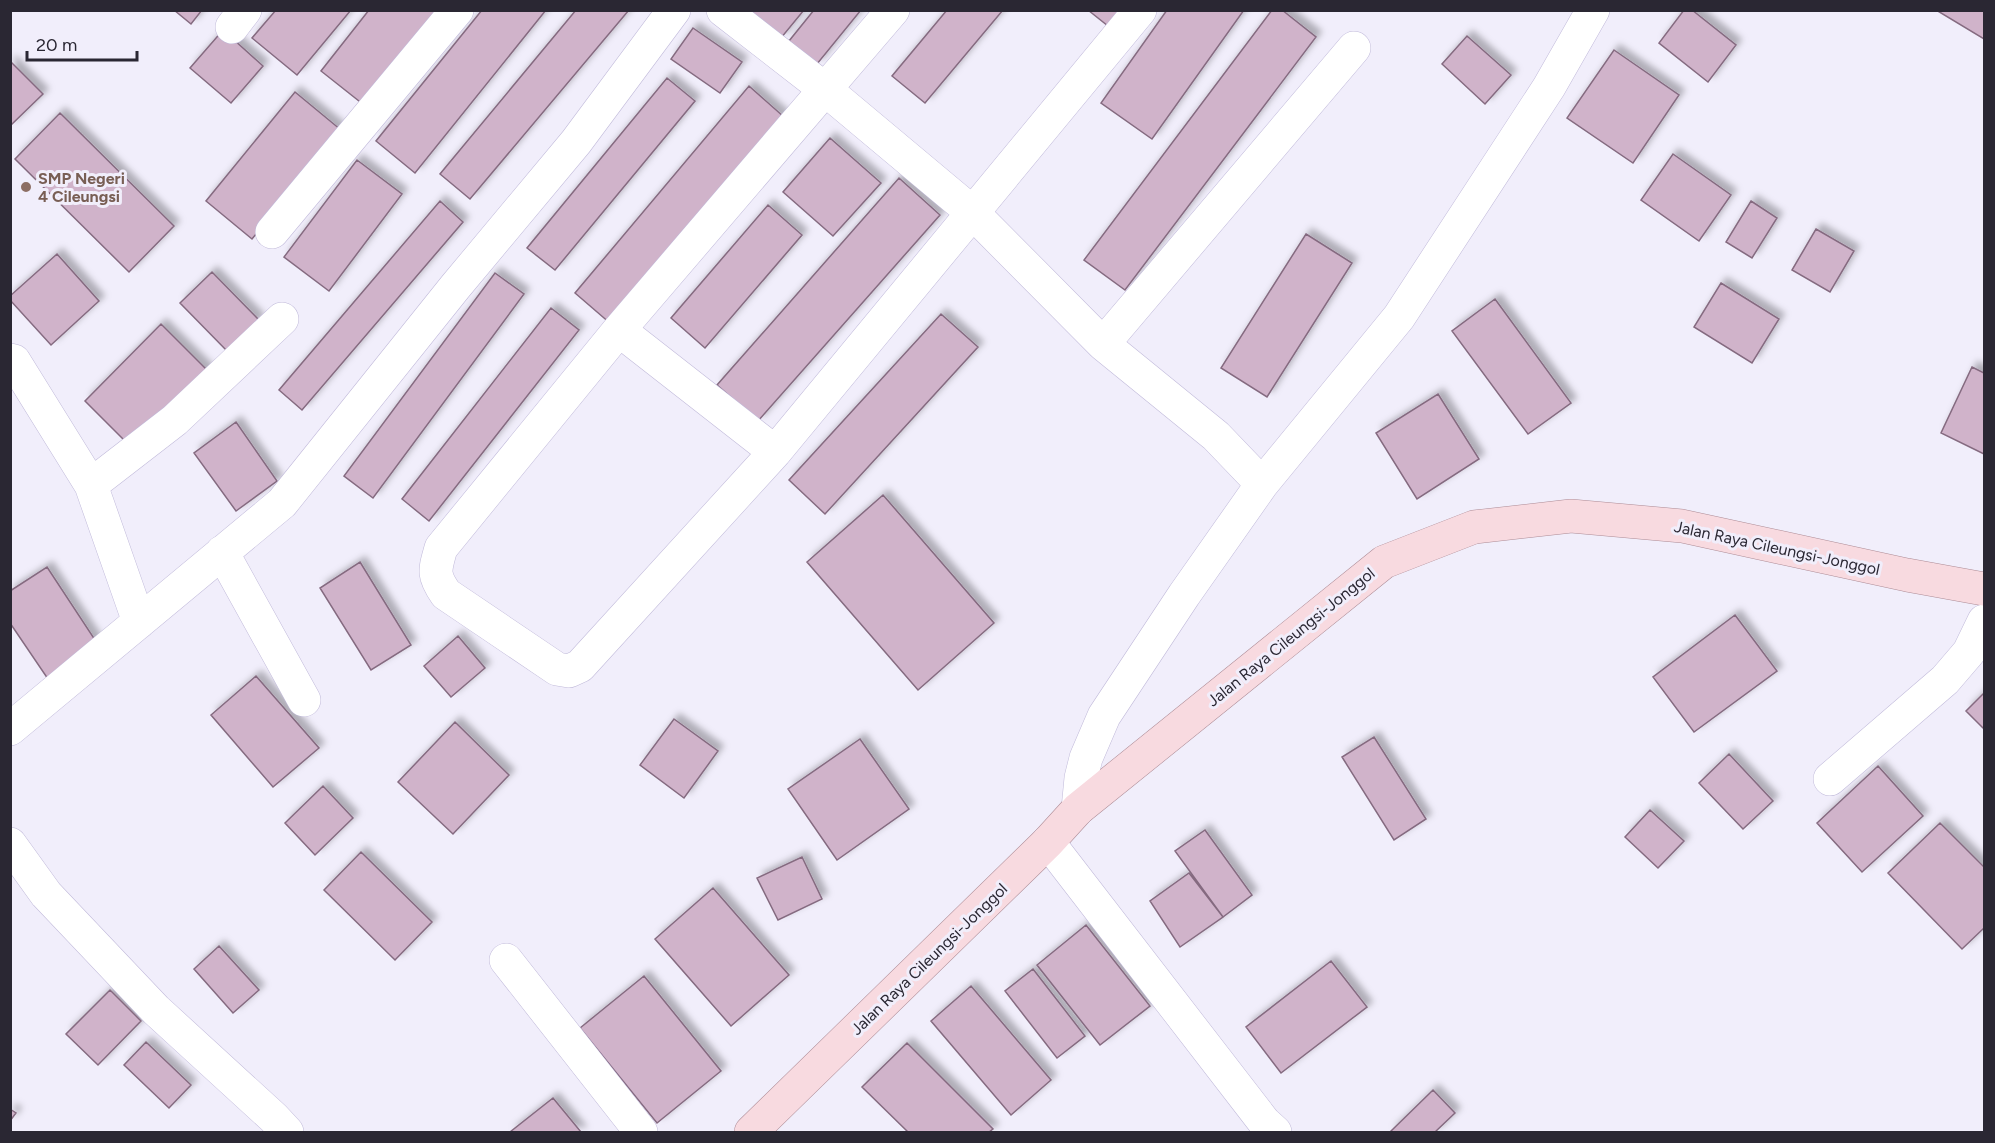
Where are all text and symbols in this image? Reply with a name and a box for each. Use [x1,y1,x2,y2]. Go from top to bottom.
scale bar [27,24,136,62]
text: 20 m [36,34,77,56]
place label: SMP Negeri 4 Cileungsi [38,169,125,206]
marker: SMP Negeri 4 Cileungsi [19,180,33,194]
street label: Jalan Raya Cileungsi-Jonggol [1672,517,1882,579]
street label: Jalan Raya Cileungsi-Jonggol [1203,564,1379,710]
street label: Jalan Raya Cileungsi-Jonggol [847,879,1011,1039]

